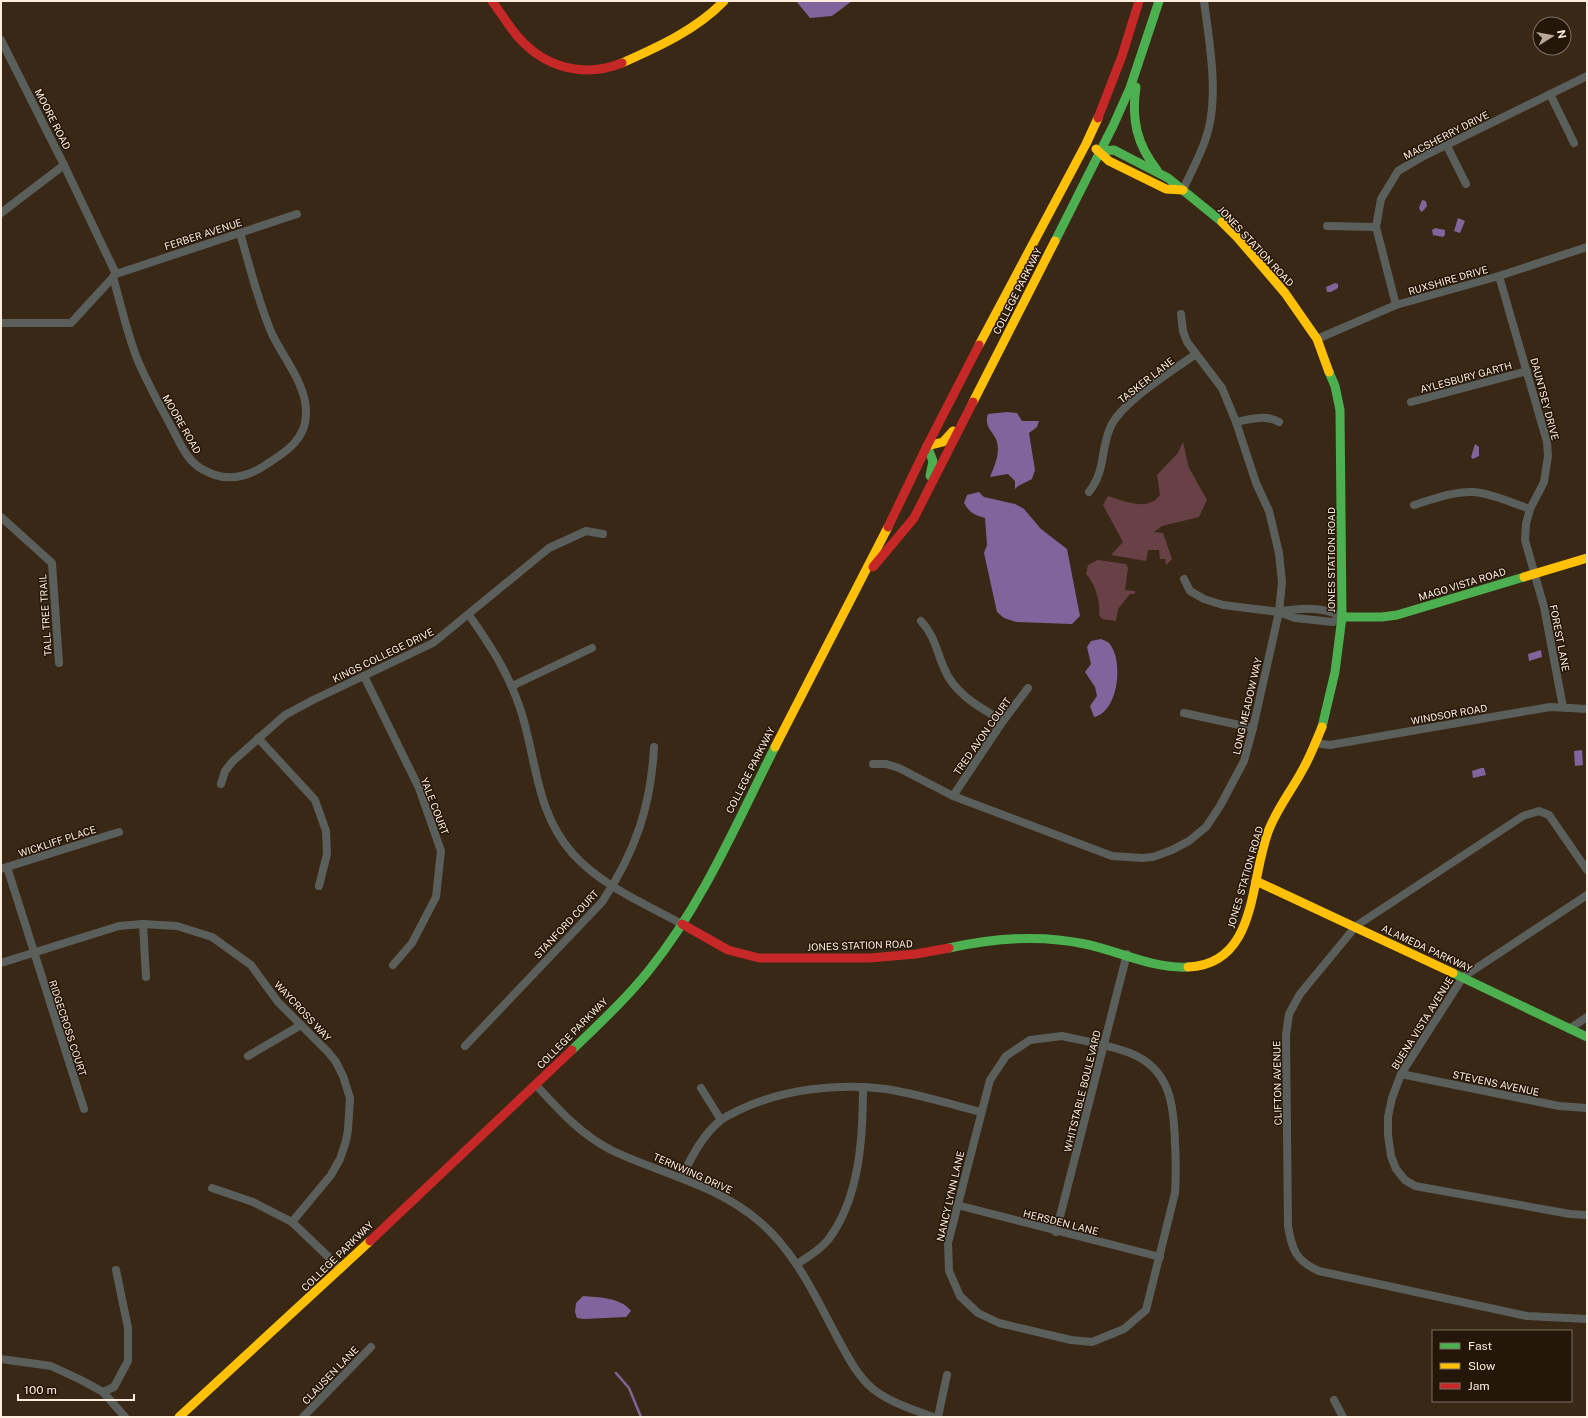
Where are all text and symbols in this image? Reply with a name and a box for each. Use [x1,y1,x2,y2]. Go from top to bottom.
north arrow [1532,16,1572,56]
text: N [1555,29,1569,39]
street label: MOORE ROAD [33,87,73,151]
street label: MACSHERRY DRIVE [1401,108,1491,162]
street label: JONES STATION ROAD [1216,203,1296,289]
street label: FERBER AVENUE [163,216,243,252]
street label: COLLEGE PARKWAY [990,246,1044,336]
street label: RUXSHIRE DRIVE [1407,263,1489,297]
street label: TASKER LANE [1116,354,1176,406]
street label: DAUNTSEY DRIVE [1528,356,1562,442]
street label: AYLESBURY GARTH [1419,359,1513,395]
street label: MOORE ROAD [160,392,204,456]
street label: JONES STATION ROAD [1325,507,1337,613]
street label: MAGO VISTA ROAD [1417,565,1507,603]
street label: TALL TREE TRAIL [36,573,54,656]
street label: FOREST LANE [1548,603,1572,673]
street label: KINGS COLLEGE DRIVE [330,625,436,685]
street label: LONG MEADOW WAY [1230,656,1264,756]
street label: TRED AVON COURT [951,695,1013,777]
street label: WINDSOR ROAD [1410,701,1488,727]
street label: COLLEGE PARKWAY [723,725,777,815]
street label: YALE COURT [419,776,451,836]
street label: WICKLIFF PLACE [17,823,97,859]
street label: JONES STATION ROAD [1225,824,1265,929]
street label: STANFORD COURT [531,887,601,961]
street label: ALAMEDA PARKWAY [1380,922,1474,974]
street label: JONES STATION ROAD [807,937,913,953]
street label: BUENA VISTA AVENUE [1389,974,1455,1072]
street label: RIDGECROSS COURT [47,978,89,1078]
street label: WAYCROSS WAY [272,978,334,1044]
street label: COLLEGE PARKWAY [534,995,610,1071]
street label: WHITSTABLE BOULEVARD [1061,1029,1103,1153]
street label: CLIFTON AVENUE [1270,1041,1284,1125]
street label: STEVENS AVENUE [1452,1068,1540,1098]
street label: TERNWING DRIVE [651,1150,735,1196]
street label: NANCY LYNN LANE [934,1150,966,1242]
street label: HERSDEN LANE [1022,1207,1100,1237]
street label: COLLEGE PARKWAY [299,1219,375,1293]
legend [1432,1330,1572,1402]
text: Fast [1468,1339,1493,1353]
street label: CLAUSEN LANE [299,1343,361,1407]
text: Slow [1468,1359,1496,1373]
scale bar [18,1376,134,1402]
text: Jam [1468,1379,1490,1393]
text: 100 m [24,1383,57,1397]

